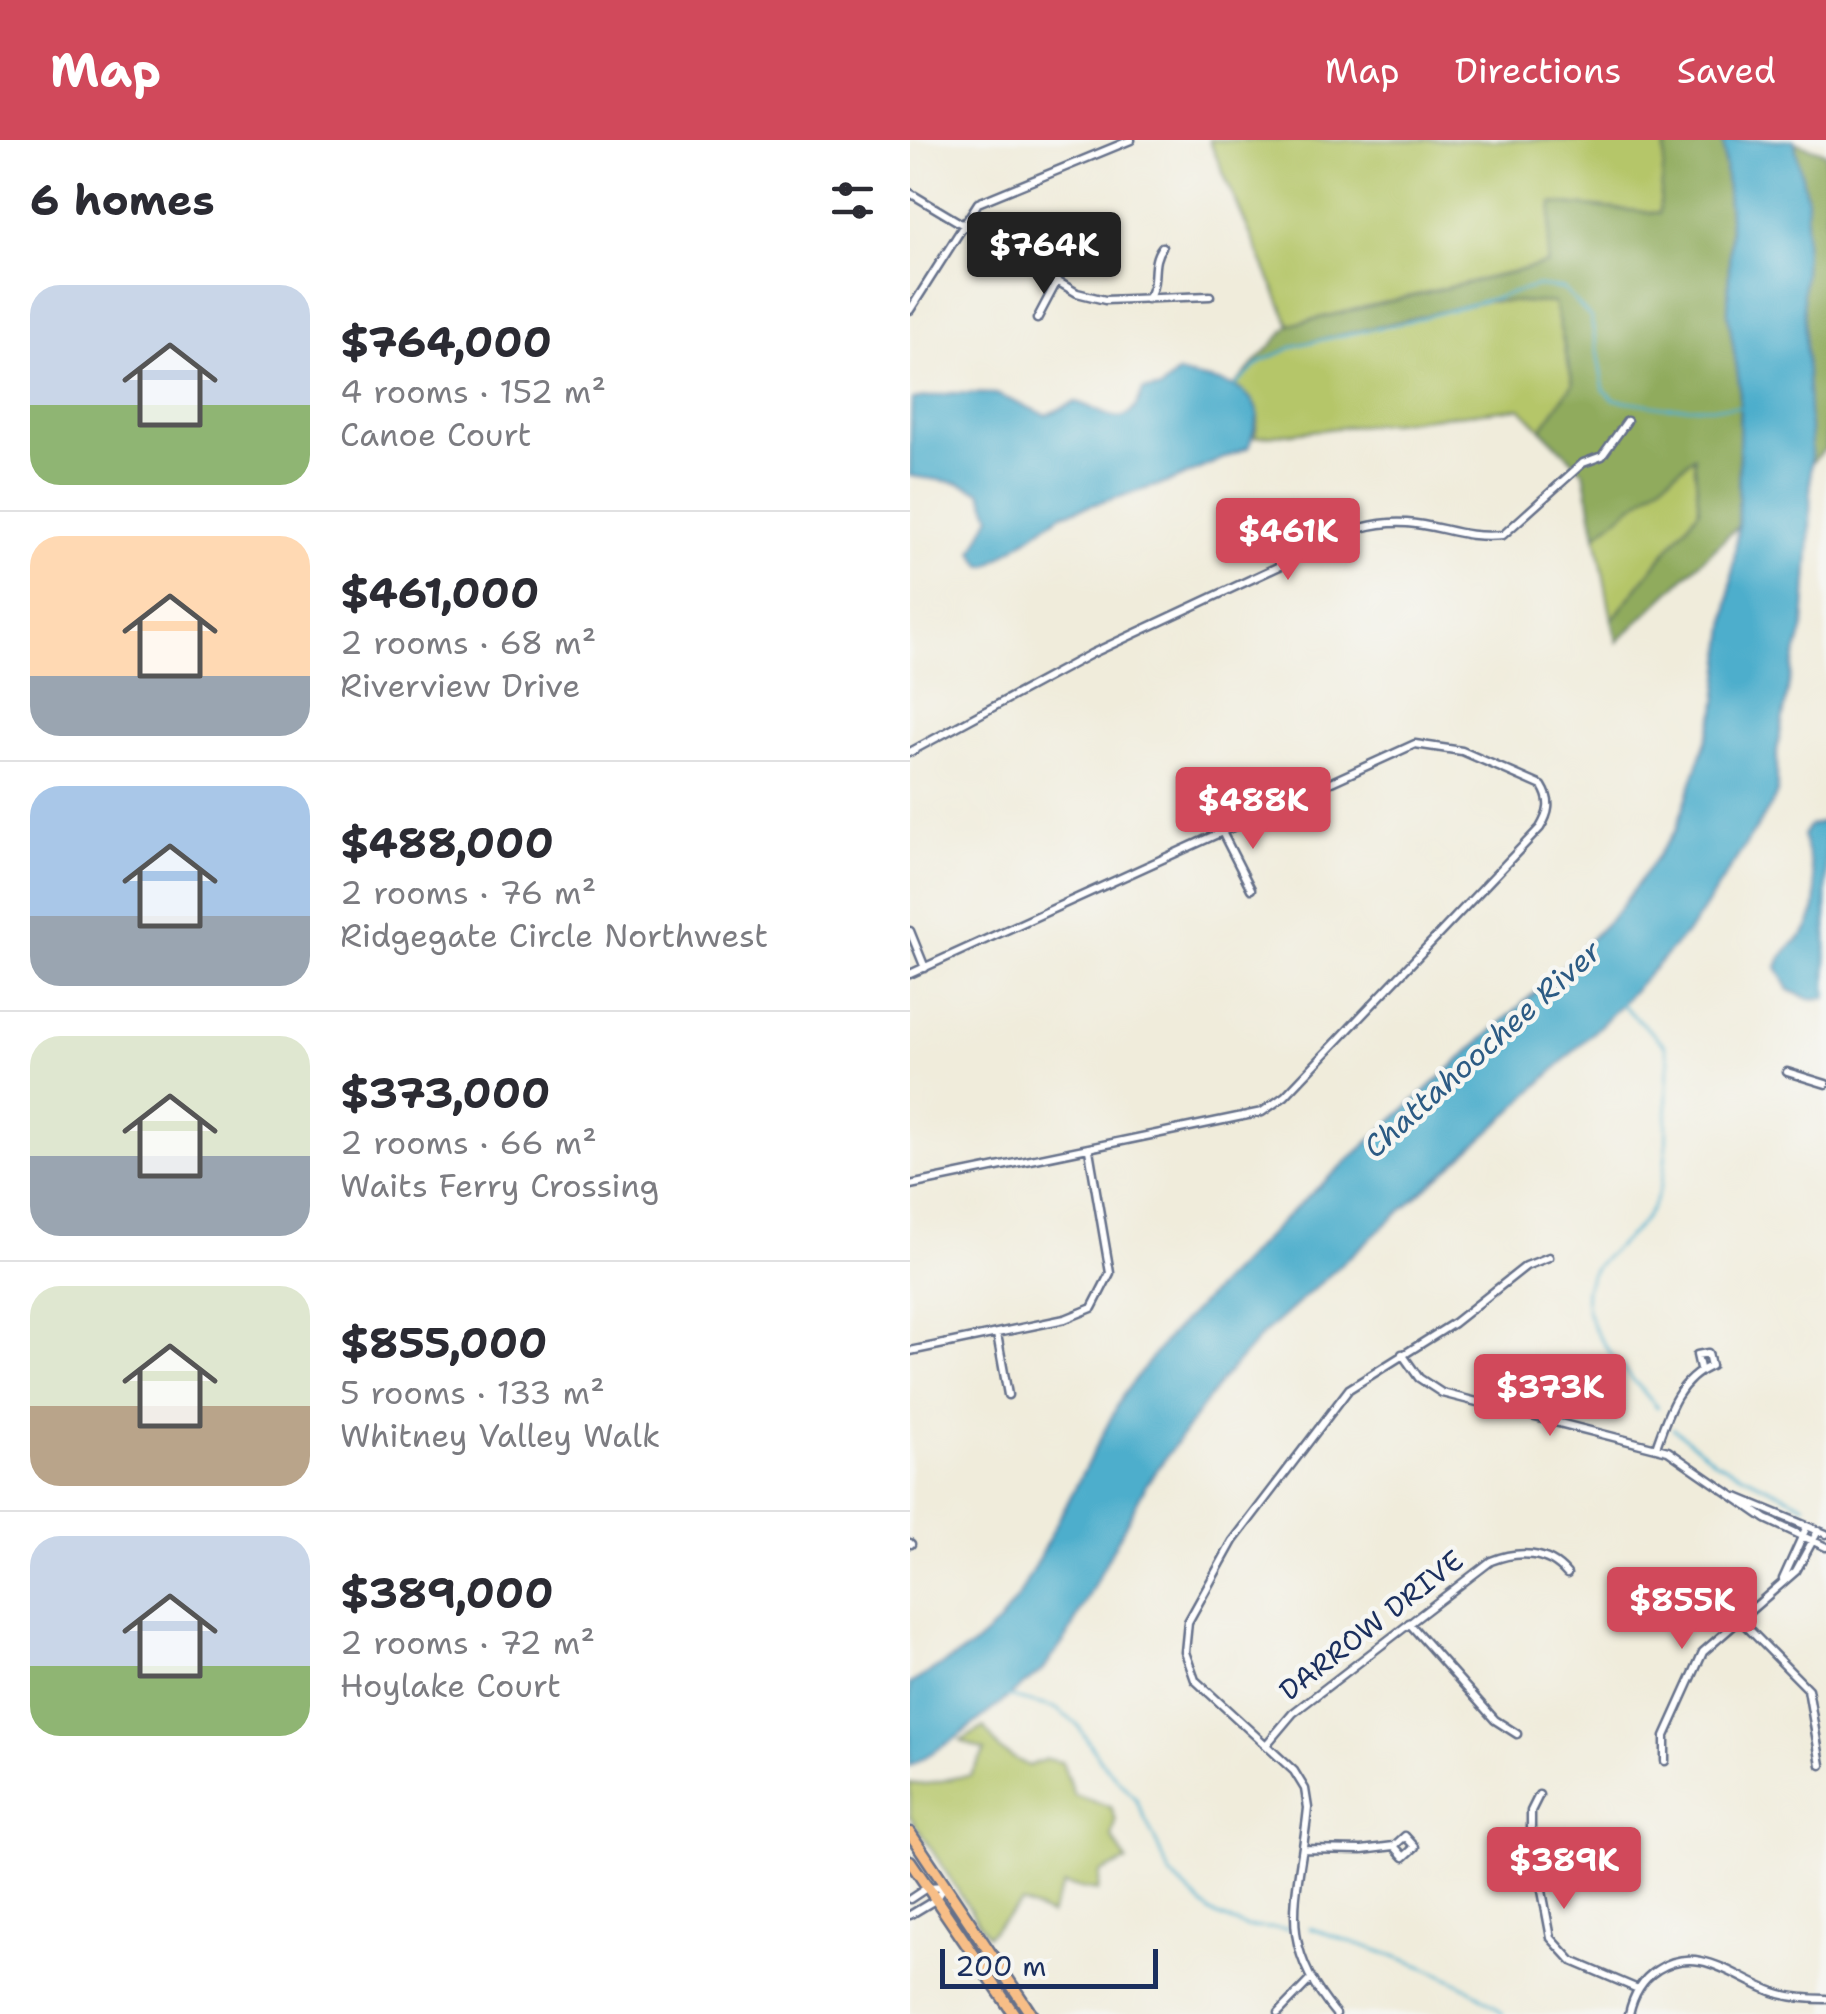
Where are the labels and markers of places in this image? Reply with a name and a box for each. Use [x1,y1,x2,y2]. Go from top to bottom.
pin: $764K [974,212,1114,297]
pin: $461K [1218,498,1358,583]
pin: $488K [1183,767,1323,852]
pin: $373K [1480,1354,1620,1439]
pin: $855K [1612,1567,1752,1652]
pin: $389K [1494,1827,1634,1912]

